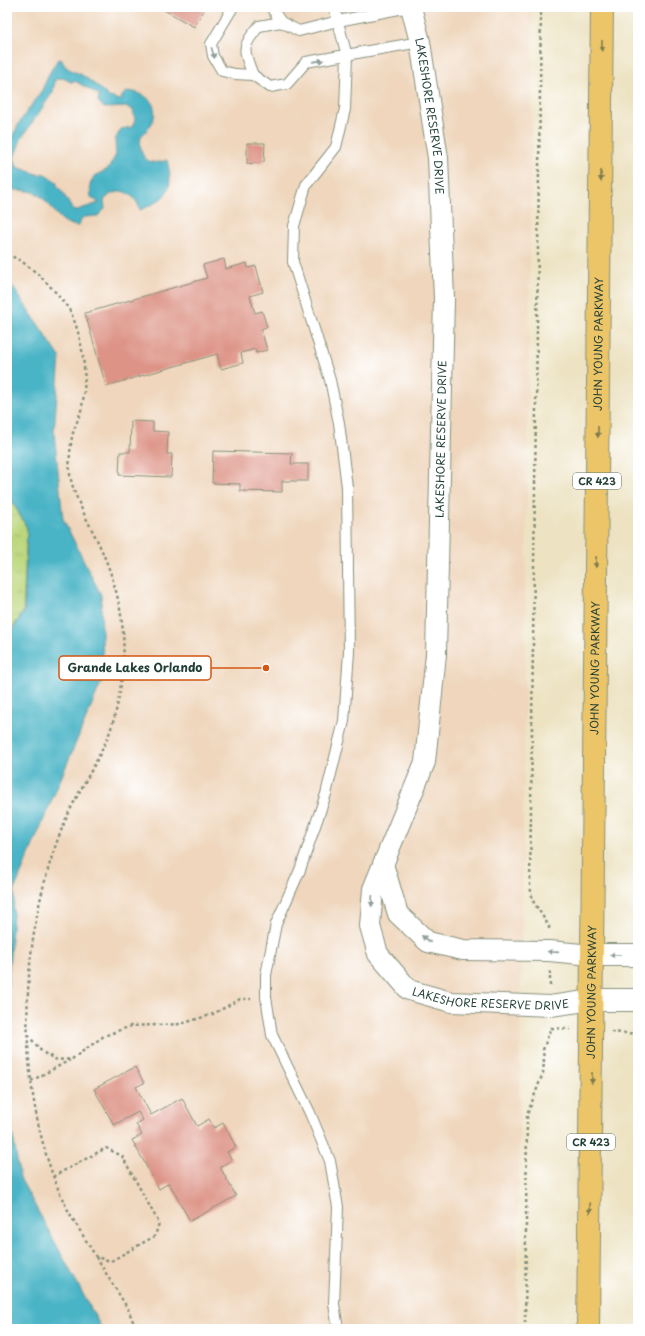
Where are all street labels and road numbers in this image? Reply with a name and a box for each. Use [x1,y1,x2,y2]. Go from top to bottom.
street label: LAKESHORE RESERVE DRIVE [411,36,449,195]
street label: JOHN YOUNG PARKWAY [589,277,607,411]
street label: LAKESHORE RESERVE DRIVE [431,360,450,518]
road number: CR 423 [573,473,621,489]
street label: JOHN YOUNG PARKWAY [585,601,604,735]
street label: JOHN YOUNG PARKWAY [582,925,600,1059]
street label: LAKESHORE RESERVE DRIVE [410,982,570,1014]
road number: CR 423 [567,1134,615,1150]

